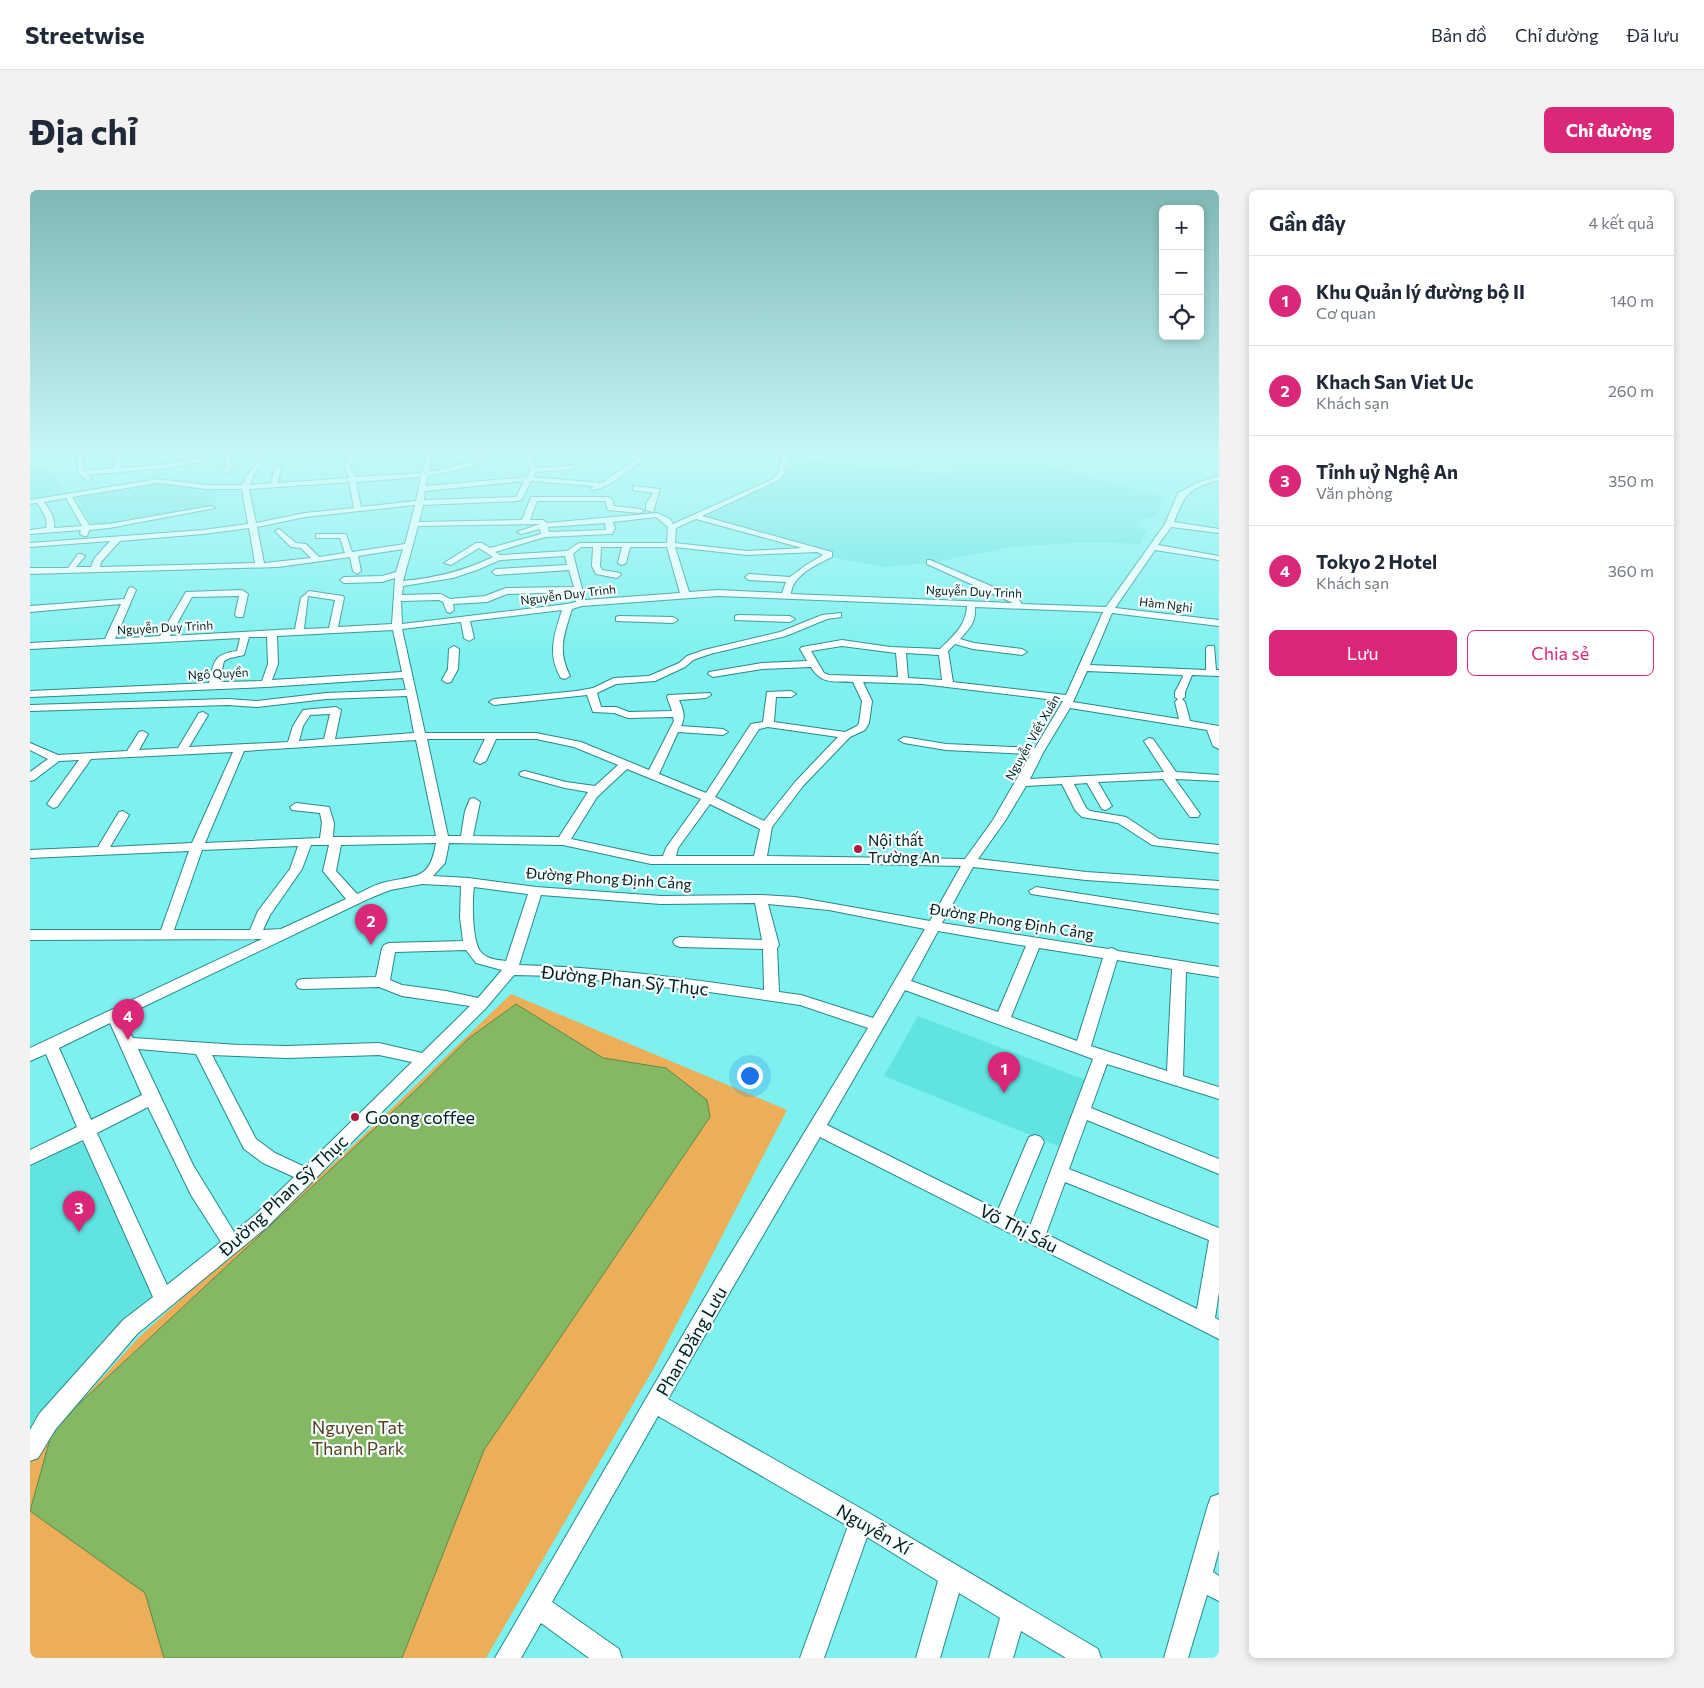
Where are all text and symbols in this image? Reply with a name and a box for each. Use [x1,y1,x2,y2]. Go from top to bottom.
text: Streetwise [25,20,145,49]
text: Bản đồ [1431,24,1487,46]
text: Chỉ đường [1515,24,1599,46]
text: Đã lưu [1627,24,1679,46]
button: Chỉ đường [1544,107,1674,153]
text: Địa chỉ [30,109,138,152]
map controls [1159,205,1204,340]
button: + [1159,205,1204,250]
text: Gần đây [1269,210,1346,235]
text: 4 kết quả [1588,213,1654,232]
button: − [1159,250,1204,295]
text: Khu Quản lý đường bộ II [1316,280,1525,303]
text: 1 [1281,291,1289,310]
text: 140 m [1610,291,1654,310]
button: locate [1159,295,1204,340]
text: Cơ quan [1316,303,1376,322]
text: Khach San Viet Uc [1316,370,1474,393]
text: 2 [1280,381,1290,400]
text: 260 m [1608,381,1654,400]
text: Khách sạn [1316,393,1389,412]
text: Tỉnh uỷ Nghệ An [1316,460,1458,483]
text: 3 [1280,471,1290,490]
text: 350 m [1608,471,1654,490]
text: Văn phòng [1316,483,1393,502]
text: Tokyo 2 Hotel [1316,550,1437,573]
text: 4 [1280,561,1290,580]
text: 360 m [1608,561,1654,580]
text: Khách sạn [1316,573,1389,592]
street label: Nguyễn Duy Trinh [519,581,617,607]
street label: Nguyễn Duy Trinh [926,582,1022,600]
street label: Hàm Nghi [1139,594,1193,614]
street label: Nguyễn Duy Trinh [117,617,213,637]
button: Lưu [1269,630,1457,676]
button: Chia sẻ [1467,630,1654,676]
street label: Ngô Quyền [187,664,249,682]
street label: Nguyễn Viết Xuân [1002,692,1062,782]
place label: Nội thất Trường An [868,831,940,866]
marker: Nội thất Trường An [852,843,864,855]
street label: Đường Phong Định Cảng [525,863,692,893]
street label: Đường Phong Định Cảng [928,899,1095,943]
pin: 2 [355,904,387,945]
street label: Đường Phan Sỹ Thục [539,960,710,1000]
pin: 4 [112,999,144,1040]
pin: 1 [988,1052,1020,1093]
your location [737,1063,763,1089]
place label: Goong coffee [365,1106,475,1128]
marker: Goong coffee [349,1111,361,1123]
street label: Đường Phan Sỹ Thục [213,1130,352,1261]
pin: 3 [63,1191,95,1232]
street label: Võ Thị Sáu [976,1199,1062,1257]
street label: Phan Đăng Lưu [651,1282,731,1400]
park label: Nguyen Tat Thanh Park [312,1416,405,1459]
street label: Nguyễn Xí [833,1499,916,1560]

